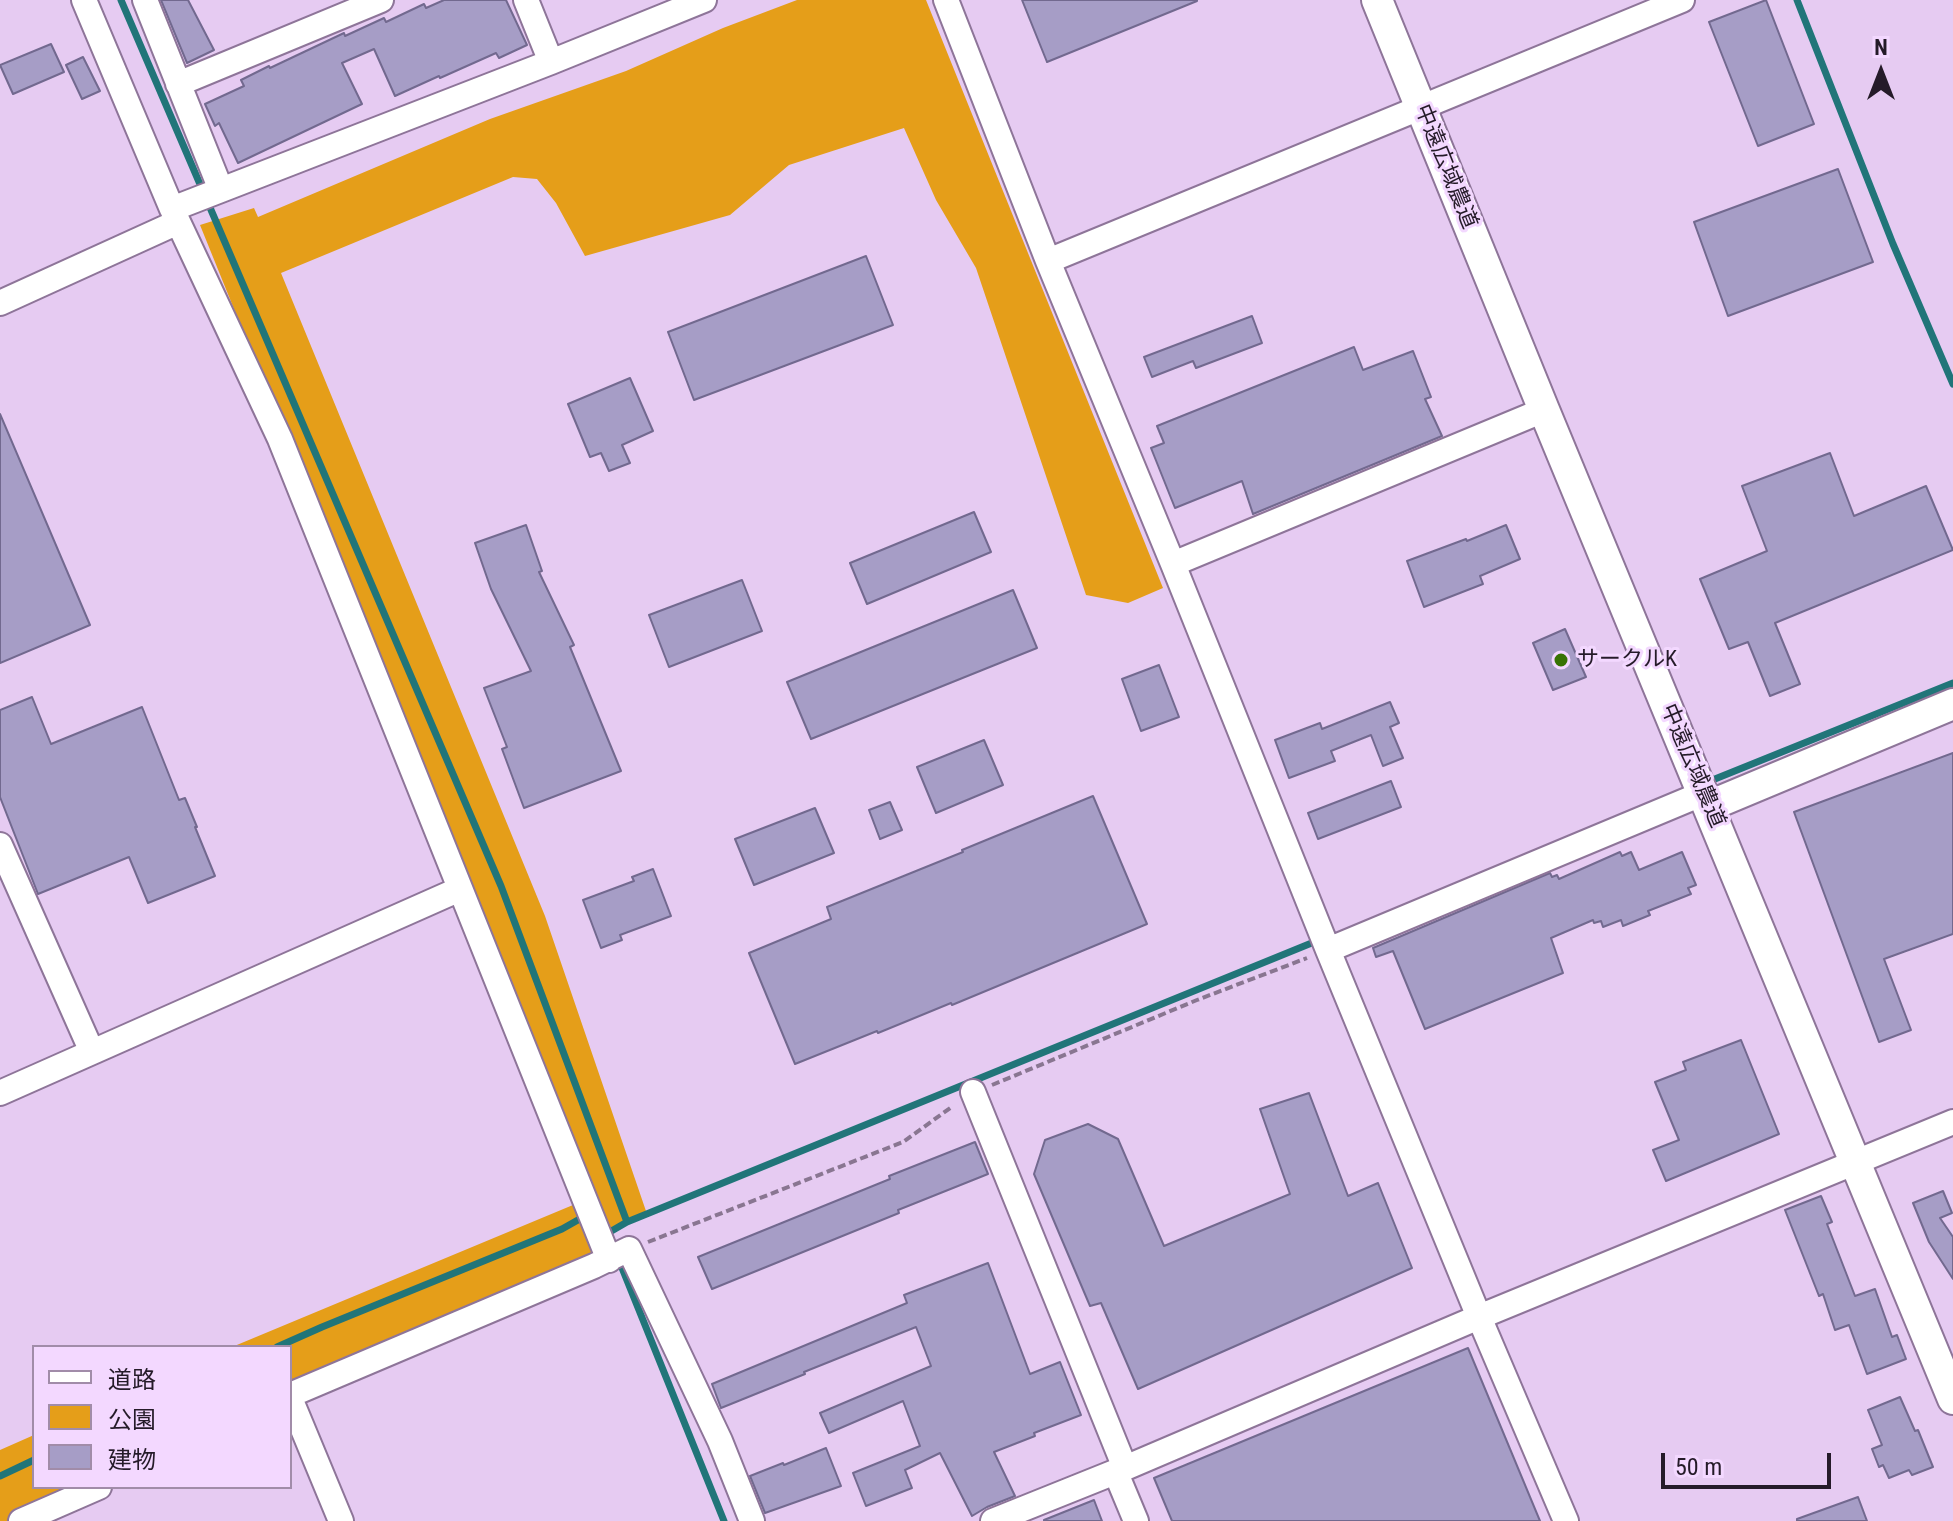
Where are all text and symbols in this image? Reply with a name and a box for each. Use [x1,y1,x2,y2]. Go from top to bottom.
north arrow [1841,32,1921,112]
text: N [1874,35,1888,60]
street label: 中遠広域農道 [1408,101,1482,233]
place label: サークルK [1577,647,1677,673]
marker: サークルK [1552,651,1570,669]
street label: 中遠広域農道 [1654,700,1730,832]
legend [32,1345,292,1489]
text: 道路 [108,1366,156,1394]
text: 公園 [108,1406,156,1434]
scale bar [1665,1437,1835,1487]
text: 建物 [108,1446,156,1474]
text: 50 m [1675,1453,1722,1481]

